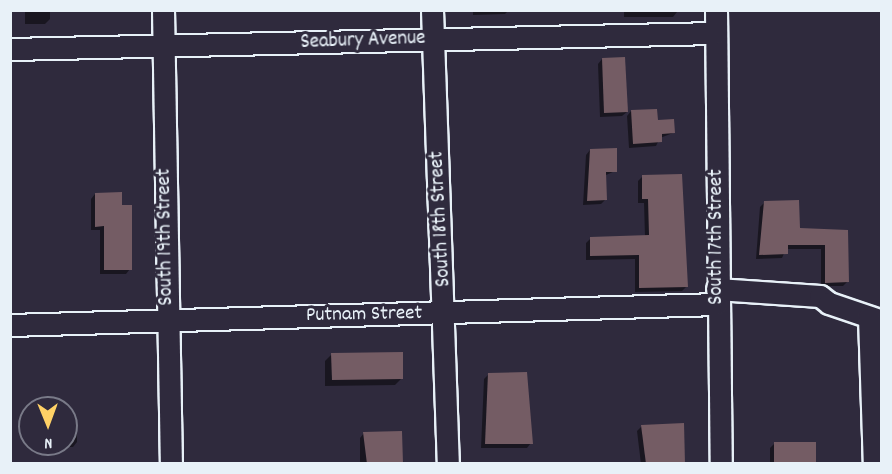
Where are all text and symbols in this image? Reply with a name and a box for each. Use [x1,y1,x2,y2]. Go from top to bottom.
street label: Seabury Avenue [300,26,426,56]
street label: South 18th Street [425,150,457,288]
street label: South 19th Street [152,168,180,306]
street label: South 17th Street [704,169,730,305]
street label: Putnam Street [306,301,422,329]
north arrow [18,396,78,456]
text: N [44,431,52,454]

